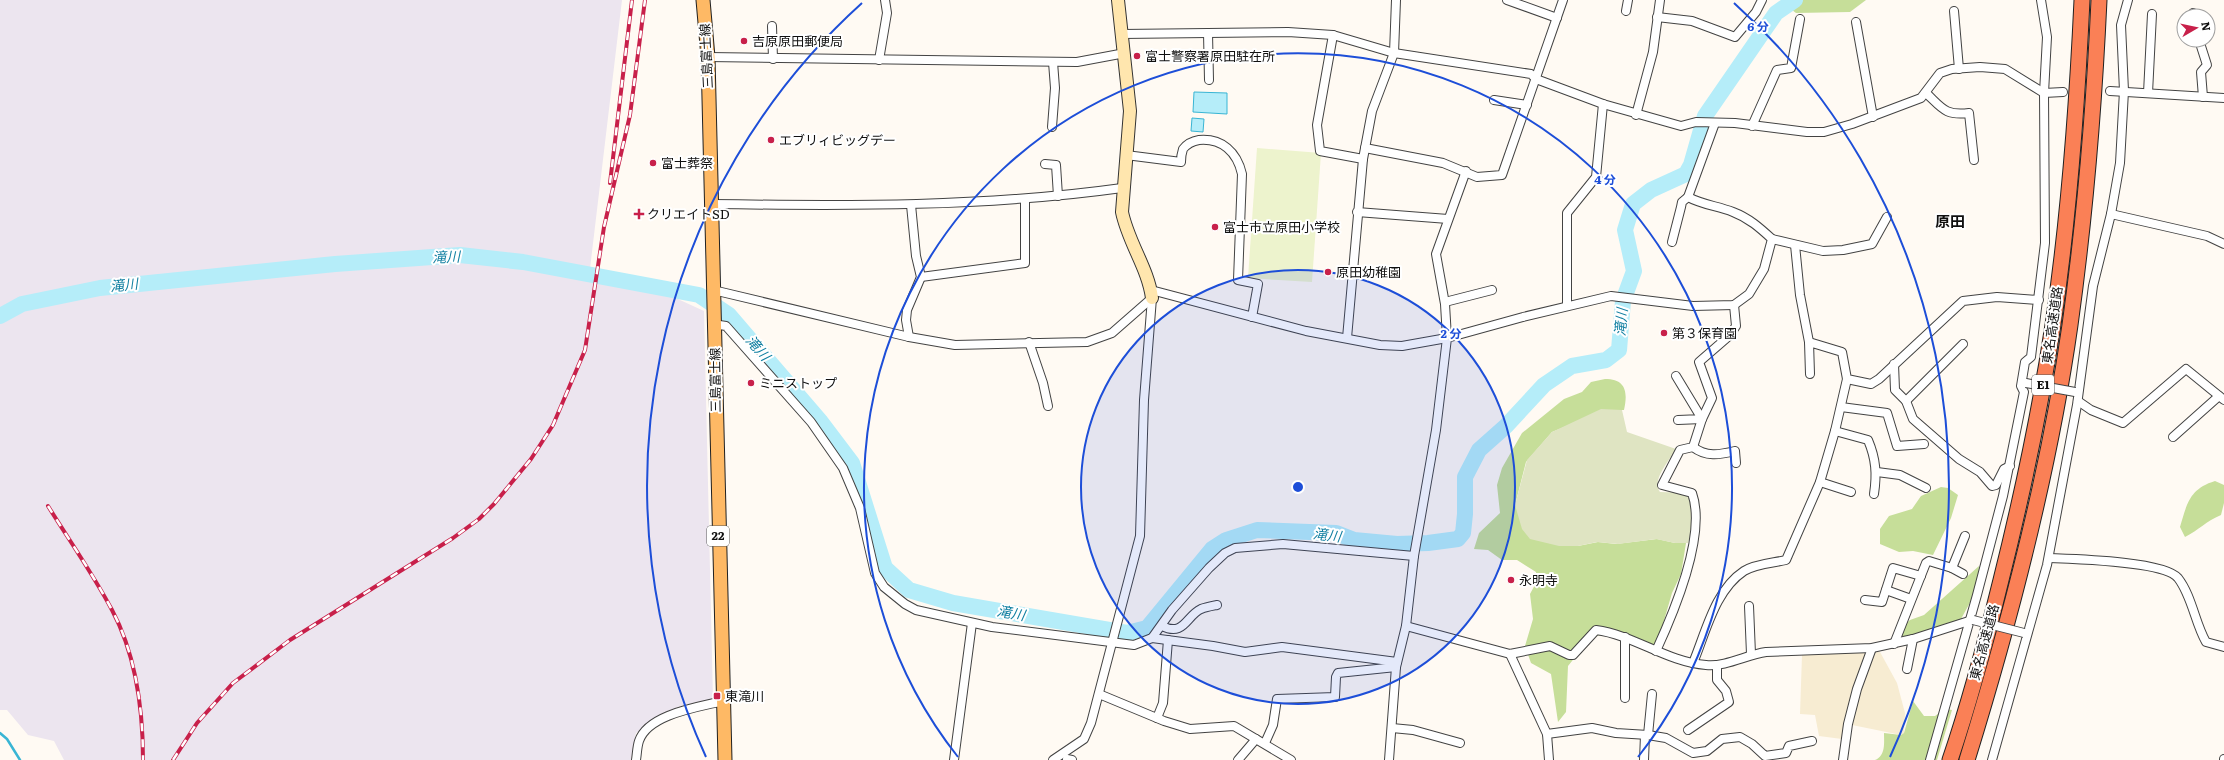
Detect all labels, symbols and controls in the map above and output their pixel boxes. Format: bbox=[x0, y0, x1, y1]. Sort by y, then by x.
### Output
north arrow bbox=[2176, 8, 2216, 48]
text: 6 分 bbox=[1747, 17, 1769, 35]
text: N bbox=[2198, 20, 2215, 32]
street label: 三島富士線 bbox=[694, 23, 717, 89]
place label: 吉原原田郵便局 bbox=[752, 31, 843, 50]
marker: 吉原原田郵便局 bbox=[739, 36, 749, 46]
place label: 富士警察署原田駐在所 bbox=[1145, 46, 1275, 65]
marker: 富士警察署原田駐在所 bbox=[1132, 51, 1142, 61]
place label: エブリィビッグデー bbox=[779, 130, 896, 149]
marker: エブリィビッグデー bbox=[766, 135, 776, 145]
place label: 富士葬祭 bbox=[661, 153, 713, 172]
marker: 富士葬祭 bbox=[648, 158, 658, 168]
text: 4 分 bbox=[1594, 170, 1616, 188]
place label: クリエイトSD bbox=[647, 204, 730, 223]
marker: クリエイトSD bbox=[634, 209, 644, 219]
district label: 原田 bbox=[1935, 209, 1965, 232]
place label: 富士市立原田小学校 bbox=[1223, 217, 1340, 236]
marker: 富士市立原田小学校 bbox=[1210, 222, 1220, 232]
water label: 滝川 bbox=[432, 245, 462, 266]
place label: 原田幼稚園 bbox=[1336, 262, 1401, 281]
marker: 原田幼稚園 bbox=[1323, 267, 1333, 277]
water label: 滝川 bbox=[109, 272, 141, 295]
street label: 東名高速道路 bbox=[2037, 285, 2066, 365]
water label: 滝川 bbox=[1609, 305, 1631, 337]
place label: 第３保育園 bbox=[1672, 323, 1737, 342]
text: 2 分 bbox=[1441, 324, 1461, 342]
marker: 第３保育園 bbox=[1659, 328, 1669, 338]
water label: 滝川 bbox=[742, 330, 777, 366]
street label: 三島富士線 bbox=[704, 347, 725, 413]
place label: ミニストップ bbox=[759, 373, 837, 392]
road number: E1 bbox=[2032, 375, 2054, 395]
marker: ミニストップ bbox=[746, 378, 756, 388]
centre of rings bbox=[1291, 480, 1305, 494]
water label: 滝川 bbox=[1312, 522, 1344, 546]
road number: 22 bbox=[707, 526, 729, 546]
place label: 永明寺 bbox=[1519, 570, 1558, 589]
marker: 永明寺 bbox=[1506, 575, 1516, 585]
water label: 滝川 bbox=[996, 600, 1029, 625]
street label: 東名高速道路 bbox=[1964, 602, 2003, 682]
place label: 東滝川 bbox=[725, 686, 764, 705]
marker: 東滝川 bbox=[712, 691, 722, 701]

